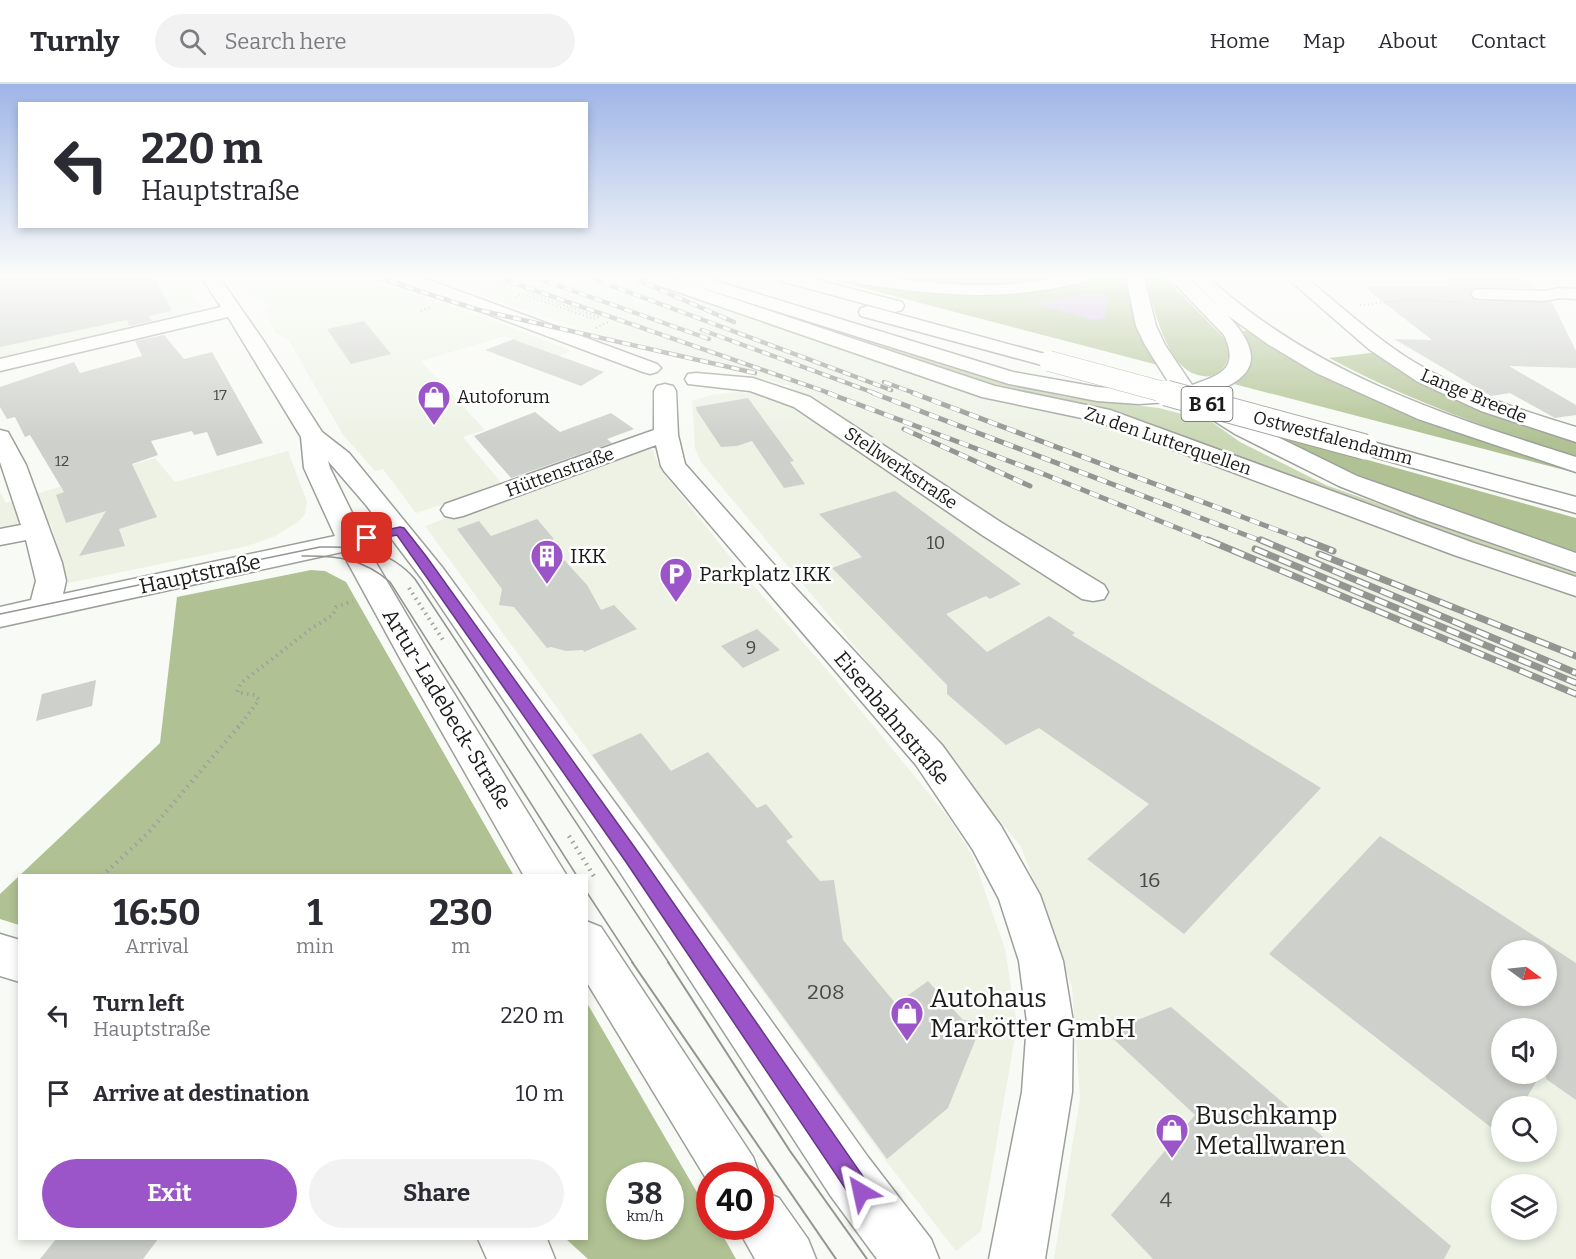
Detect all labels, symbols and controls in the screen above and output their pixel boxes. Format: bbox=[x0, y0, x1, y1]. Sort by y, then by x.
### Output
search box bbox=[155, 14, 575, 68]
text: Turnly bbox=[30, 25, 119, 58]
icon: search bbox=[176, 25, 209, 58]
text: Search here bbox=[224, 28, 347, 55]
text: Home bbox=[1210, 28, 1270, 54]
text: Map bbox=[1303, 28, 1345, 54]
text: About bbox=[1378, 28, 1438, 54]
text: Contact bbox=[1471, 28, 1546, 54]
text: 220 m bbox=[141, 124, 263, 174]
icon: left bbox=[42, 126, 120, 204]
text: Hauptstraße bbox=[141, 175, 300, 207]
street label: Lange Breede bbox=[1418, 364, 1530, 428]
shop icon: Autoforum bbox=[416, 379, 452, 426]
house number: 17 bbox=[213, 386, 227, 404]
place label: Autoforum bbox=[457, 386, 550, 408]
road number: B 61 bbox=[1182, 387, 1232, 421]
street label: Zu den Lutterquellen bbox=[1082, 402, 1255, 480]
street label: Ostwestfalendamm bbox=[1251, 406, 1415, 470]
street label: Stellwerkstraße bbox=[840, 422, 962, 514]
street label: Hüttenstraße bbox=[503, 442, 617, 502]
house number: 12 bbox=[55, 452, 69, 470]
pin bbox=[341, 512, 392, 563]
icon: arrive bbox=[350, 521, 383, 554]
house number: 10 bbox=[927, 532, 945, 554]
building icon: IKK bbox=[529, 538, 565, 585]
place label: IKK bbox=[570, 543, 607, 569]
street label: Hauptstraße bbox=[137, 548, 263, 600]
parking icon: Parkplatz IKK bbox=[658, 556, 694, 603]
place label: Parkplatz IKK bbox=[699, 561, 831, 587]
street label: Artur-Ladebeck-Straße bbox=[377, 604, 517, 814]
house number: 9 bbox=[746, 637, 756, 659]
street label: Eisenbahnstraße bbox=[828, 646, 956, 790]
house number: 16 bbox=[1140, 867, 1160, 893]
text: 16:50 bbox=[113, 891, 201, 935]
text: 1 bbox=[307, 891, 323, 935]
text: 230 bbox=[429, 891, 493, 935]
text: Arrival bbox=[125, 934, 189, 958]
text: min bbox=[296, 934, 334, 958]
text: m bbox=[451, 934, 470, 958]
north arrow bbox=[1491, 940, 1557, 1006]
map controls bbox=[1491, 940, 1557, 1240]
house number: 208 bbox=[807, 979, 845, 1005]
place label: Autohaus Markötter GmbH bbox=[930, 983, 1136, 1044]
text: Turn left bbox=[93, 990, 185, 1017]
shop icon: Autohaus Markötter GmbH bbox=[889, 995, 925, 1042]
icon: left bbox=[42, 999, 75, 1032]
text: 220 m bbox=[501, 1002, 564, 1029]
text: Hauptstraße bbox=[93, 1017, 211, 1041]
button: sound bbox=[1491, 1018, 1557, 1084]
icon: arrive bbox=[42, 1077, 75, 1110]
text: Arrive at destination bbox=[93, 1080, 309, 1107]
text: 10 m bbox=[516, 1080, 564, 1107]
button: search bbox=[1491, 1096, 1557, 1162]
place label: Buschkamp Metallwaren bbox=[1195, 1100, 1346, 1161]
shop icon: Buschkamp Metallwaren bbox=[1154, 1112, 1190, 1159]
button: Exit bbox=[42, 1159, 297, 1228]
button: Share bbox=[309, 1159, 564, 1228]
position arrow bbox=[829, 1160, 893, 1224]
speed limit sign: 40 bbox=[696, 1162, 774, 1240]
button: layers bbox=[1491, 1174, 1557, 1240]
text: 38 bbox=[627, 1176, 663, 1212]
house number: 4 bbox=[1160, 1187, 1172, 1213]
text: km/h bbox=[626, 1207, 664, 1225]

